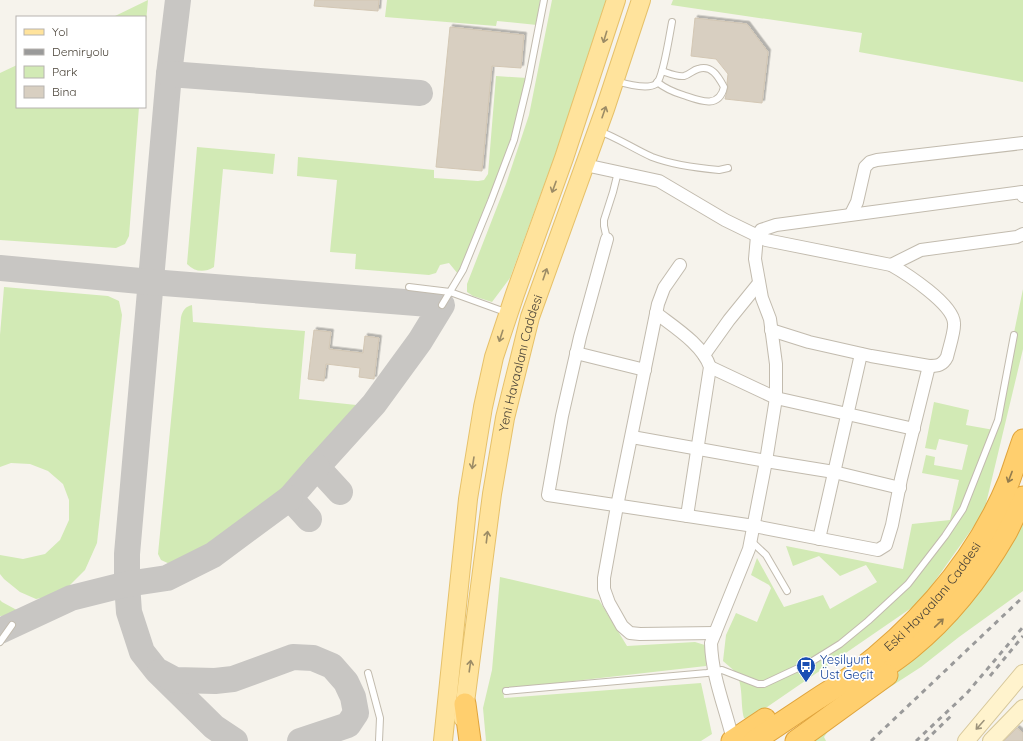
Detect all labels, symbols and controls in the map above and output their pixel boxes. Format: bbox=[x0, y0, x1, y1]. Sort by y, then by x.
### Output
legend bbox=[16, 16, 146, 108]
text: Yol bbox=[52, 24, 68, 39]
one-way arrow bbox=[601, 31, 608, 44]
text: Demiryolu bbox=[52, 44, 109, 59]
text: Park bbox=[52, 64, 77, 79]
text: Bina bbox=[52, 84, 77, 99]
one-way arrow bbox=[601, 106, 608, 119]
one-way arrow bbox=[549, 180, 557, 192]
one-way arrow bbox=[542, 268, 550, 280]
street label: Yeni Havaalanı Caddesi bbox=[495, 292, 545, 433]
one-way arrow bbox=[497, 329, 504, 342]
one-way arrow bbox=[469, 456, 477, 469]
one-way arrow bbox=[1005, 471, 1013, 483]
one-way arrow bbox=[483, 531, 490, 544]
street label: Eski Havaalanı Caddesi bbox=[880, 539, 984, 654]
one-way arrow bbox=[934, 618, 944, 627]
place label: Yeşilyurt Üst Geçit bbox=[820, 651, 874, 682]
bus stop icon: Yeşilyurt Üst Geçit bbox=[795, 655, 817, 683]
one-way arrow bbox=[466, 660, 474, 673]
one-way arrow bbox=[975, 720, 985, 730]

